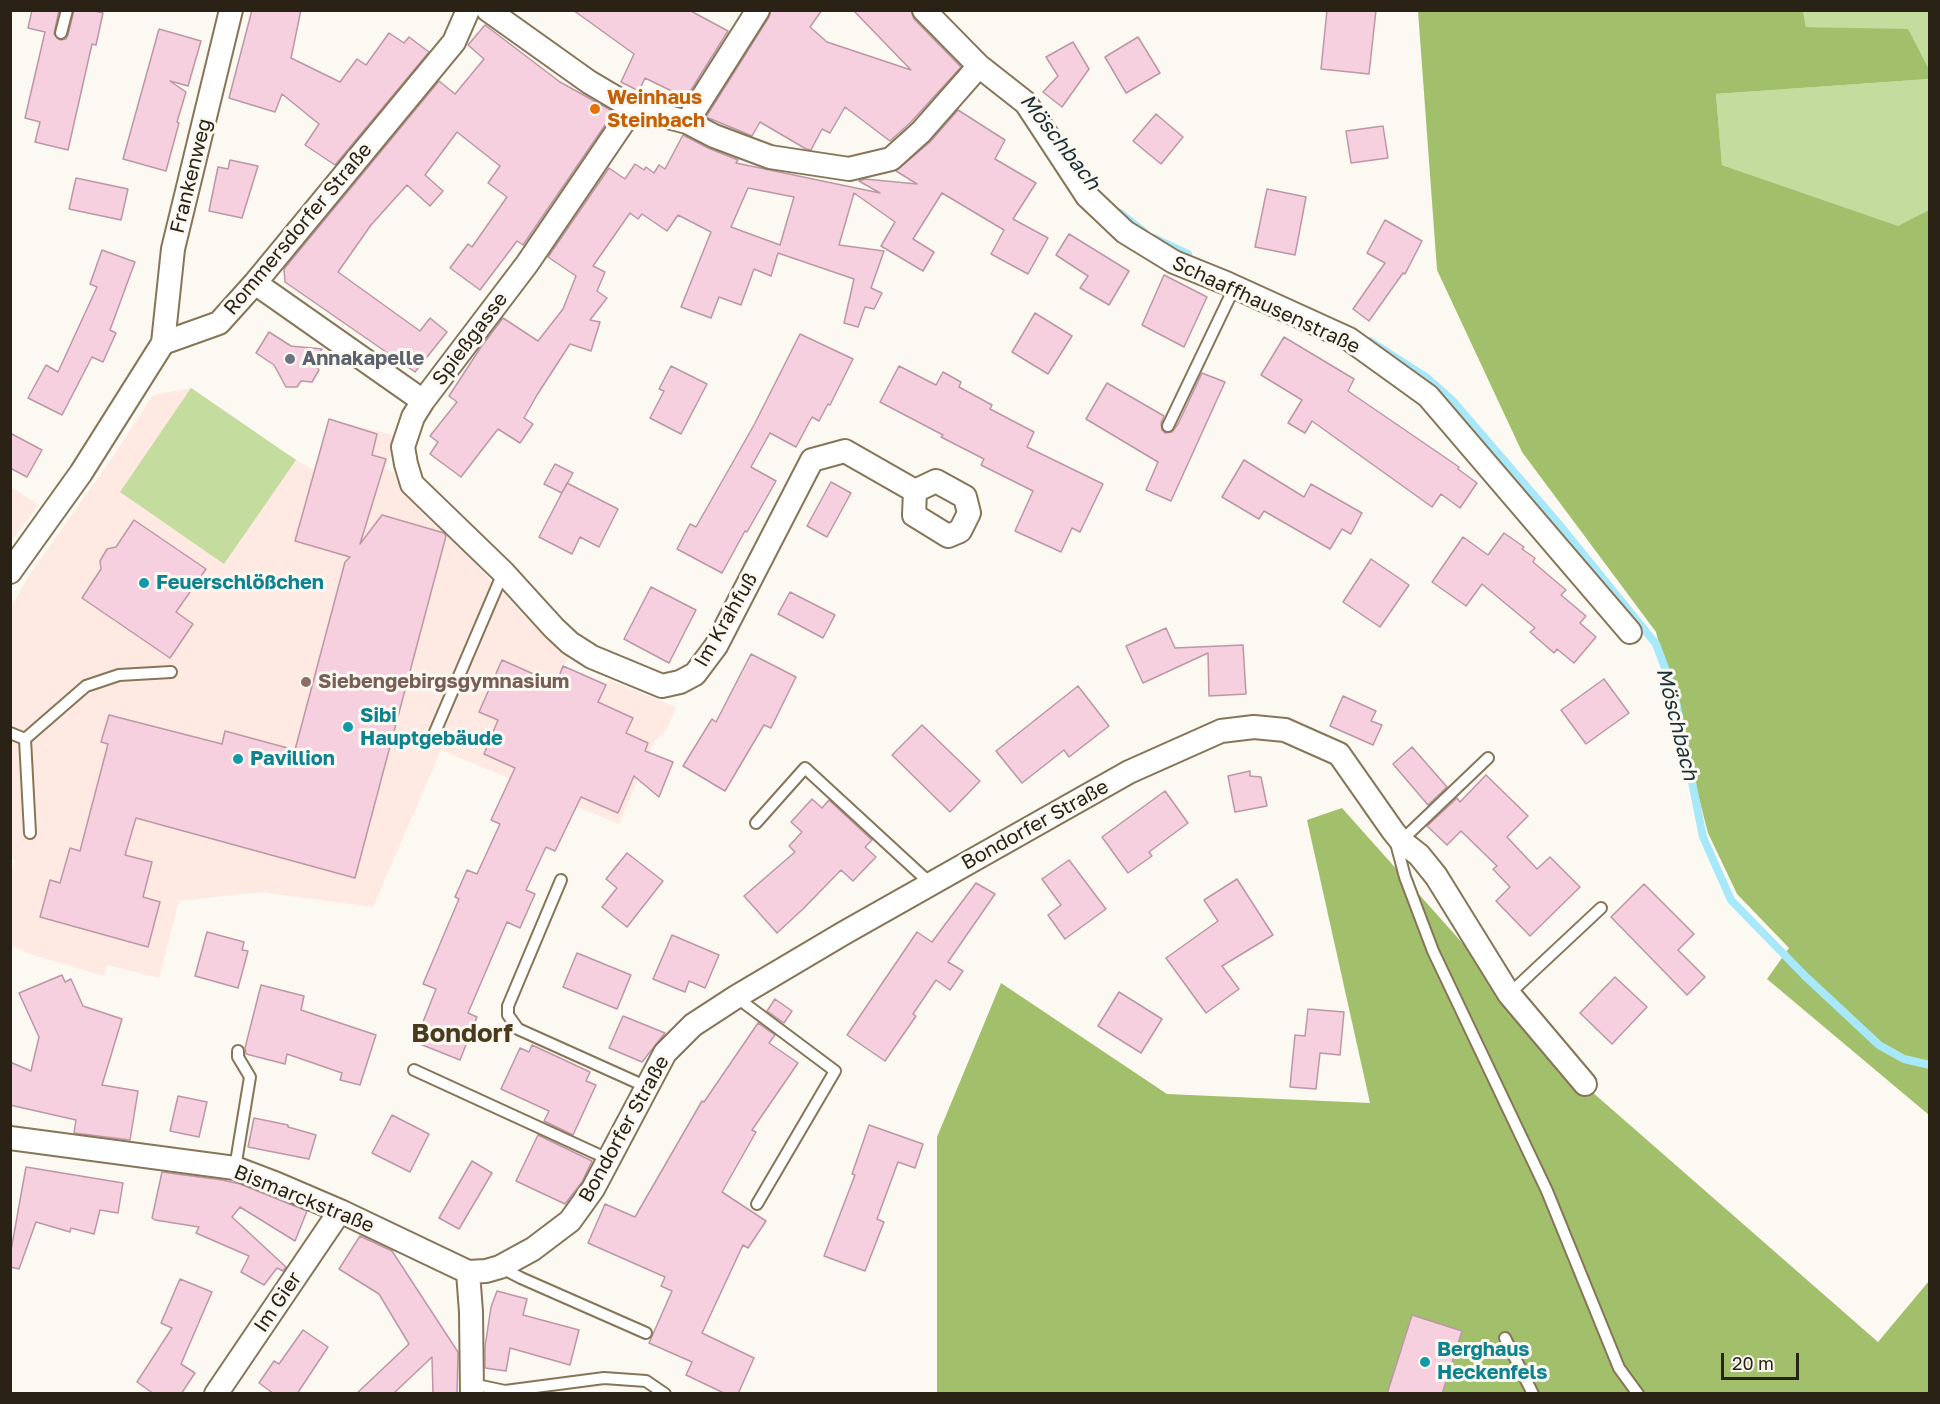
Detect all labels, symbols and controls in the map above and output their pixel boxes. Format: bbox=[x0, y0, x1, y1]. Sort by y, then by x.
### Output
place label: Weinhaus Steinbach bbox=[607, 86, 705, 133]
water label: Möschbach bbox=[1015, 89, 1105, 195]
marker: Weinhaus Steinbach bbox=[588, 102, 602, 116]
street label: Frankenweg bbox=[165, 116, 217, 236]
street label: Rommersdorfer Straße bbox=[219, 138, 377, 320]
street label: Schaaffhausenstraße bbox=[1168, 251, 1364, 359]
street label: Spießgasse bbox=[427, 288, 513, 390]
place label: Annakapelle bbox=[302, 347, 424, 371]
marker: Annakapelle bbox=[283, 352, 297, 366]
street label: Im Krahfuß bbox=[689, 569, 763, 671]
place label: Feuerschlößchen bbox=[156, 571, 324, 595]
marker: Feuerschlößchen bbox=[137, 576, 151, 590]
water label: Möschbach bbox=[1651, 665, 1703, 783]
place label: Siebengebirgsgymnasium bbox=[318, 670, 569, 694]
marker: Siebengebirgsgymnasium bbox=[299, 675, 313, 689]
place label: Sibi Hauptgebäude bbox=[360, 704, 503, 751]
marker: Sibi Hauptgebäude bbox=[341, 720, 355, 734]
place label: Pavillion bbox=[250, 747, 335, 771]
marker: Pavillion bbox=[231, 752, 245, 766]
street label: Bondorfer Straße bbox=[957, 775, 1113, 875]
district label: Bondorf bbox=[411, 1018, 513, 1050]
street label: Bondorfer Straße bbox=[574, 1051, 674, 1207]
street label: Bismarckstraße bbox=[230, 1160, 378, 1238]
street label: Im Gier bbox=[249, 1267, 307, 1337]
place label: Berghaus Heckenfels bbox=[1437, 1338, 1547, 1385]
scale bar bbox=[1724, 1341, 1802, 1379]
text: 20 m bbox=[1732, 1352, 1774, 1374]
marker: Berghaus Heckenfels bbox=[1418, 1355, 1432, 1369]

